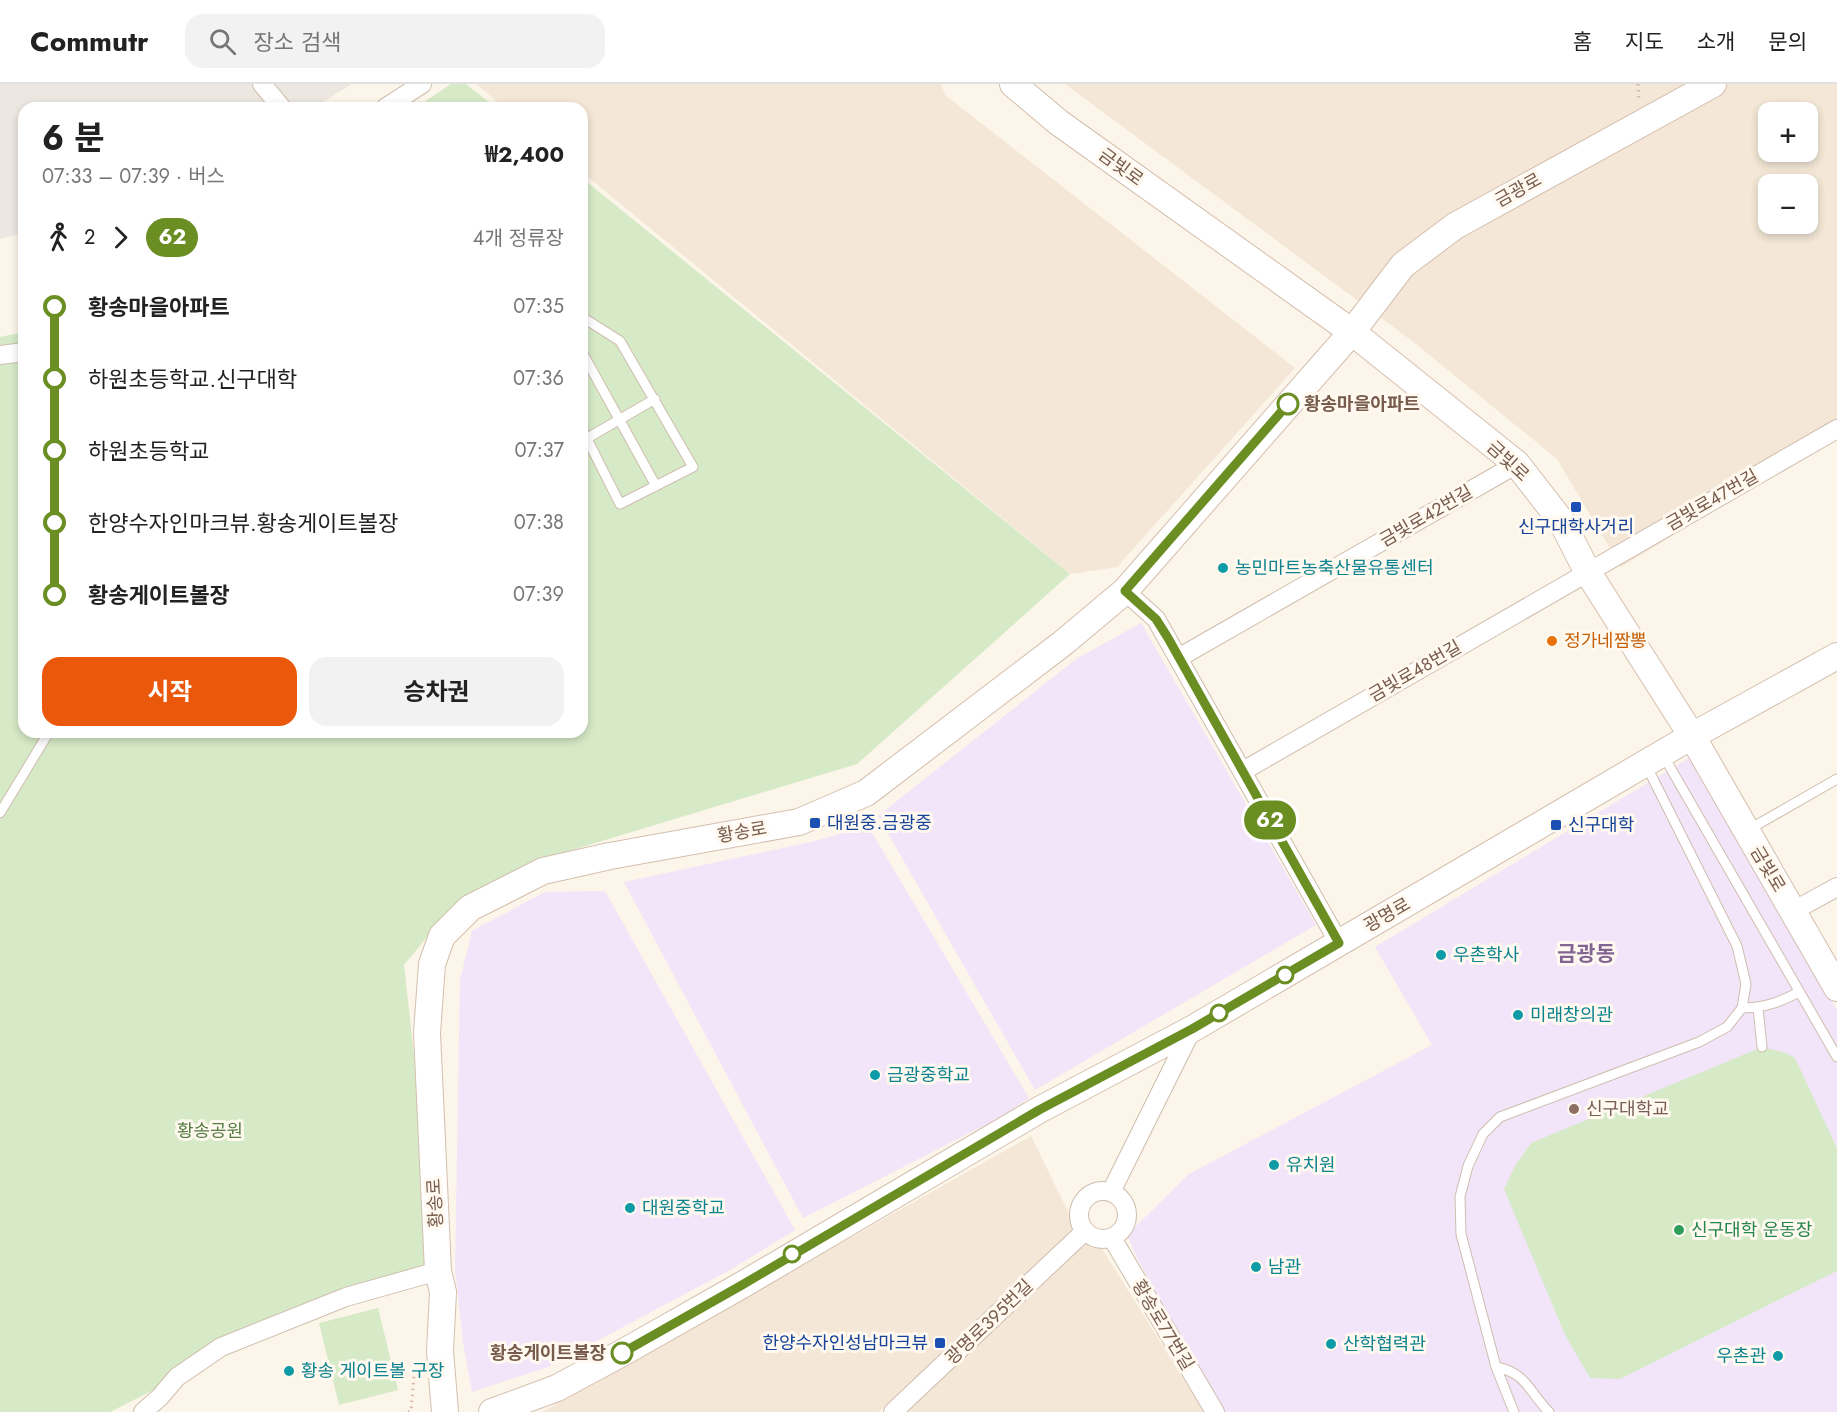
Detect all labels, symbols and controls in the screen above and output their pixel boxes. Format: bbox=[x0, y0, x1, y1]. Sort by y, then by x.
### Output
search box bbox=[185, 14, 605, 68]
text: Commutr bbox=[30, 21, 149, 62]
icon: search bbox=[206, 25, 239, 58]
text: 장소 검색 bbox=[254, 26, 341, 58]
text: 홈 bbox=[1573, 27, 1592, 57]
text: 지도 bbox=[1625, 27, 1664, 57]
text: 소개 bbox=[1697, 27, 1735, 57]
text: 문의 bbox=[1768, 27, 1807, 57]
map controls bbox=[1758, 102, 1818, 234]
button: + bbox=[1758, 102, 1818, 162]
text: 6 분 bbox=[42, 114, 104, 161]
text: ₩2,400 bbox=[485, 138, 564, 170]
street label: 금빛로 bbox=[1093, 142, 1149, 192]
text: 07:33 – 07:39 · 버스 bbox=[42, 162, 225, 191]
street label: 금광로 bbox=[1490, 167, 1546, 213]
button: − bbox=[1758, 174, 1818, 234]
icon: walk bbox=[42, 221, 75, 254]
icon: forward bbox=[104, 221, 137, 254]
text: 62 bbox=[158, 222, 186, 252]
text: 2 bbox=[84, 223, 95, 252]
text: 4개 정류장 bbox=[473, 224, 564, 253]
text: 황송마을아파트 bbox=[88, 291, 230, 323]
text: 07:35 bbox=[513, 292, 564, 321]
text: 하원초등학교.신구대학 bbox=[88, 363, 297, 395]
text: 07:36 bbox=[513, 364, 564, 393]
place label: 황송마을아파트 bbox=[1304, 391, 1420, 417]
marker: 황송마을아파트 bbox=[1277, 393, 1299, 415]
text: 하원초등학교 bbox=[88, 435, 209, 467]
street label: 금빛로 bbox=[1481, 435, 1535, 487]
text: 07:37 bbox=[514, 436, 564, 465]
street label: 금빛로47번길 bbox=[1661, 463, 1763, 537]
street label: 금빛로42번길 bbox=[1375, 479, 1477, 553]
marker: 신구대학사거리 bbox=[1569, 500, 1583, 514]
text: 한양수자인마크뷰.황송게이트볼장 bbox=[88, 507, 398, 539]
text: 07:38 bbox=[514, 508, 564, 537]
place label: 신구대학사거리 bbox=[1518, 514, 1634, 540]
place label: 농민마트농축산물유통센터 bbox=[1235, 555, 1434, 581]
marker: 농민마트농축산물유통센터 bbox=[1216, 561, 1230, 575]
text: 황송게이트볼장 bbox=[88, 579, 230, 611]
text: 07:39 bbox=[513, 580, 564, 609]
place label: 정가네짬뽕 bbox=[1564, 628, 1647, 654]
street label: 금빛로48번길 bbox=[1364, 634, 1466, 708]
marker: 정가네짬뽕 bbox=[1545, 634, 1559, 648]
button: 시작 bbox=[42, 657, 297, 726]
button: 승차권 bbox=[309, 657, 564, 726]
line badge: 62 bbox=[1243, 800, 1297, 840]
text: 62 bbox=[1256, 805, 1284, 835]
place label: 대원중.금광중 bbox=[827, 810, 932, 836]
place label: 신구대학 bbox=[1568, 812, 1634, 838]
street label: 황송로 bbox=[715, 815, 769, 849]
marker: 대원중.금광중 bbox=[808, 816, 822, 830]
marker: 신구대학 bbox=[1549, 818, 1563, 832]
street label: 금빛로 bbox=[1744, 841, 1792, 897]
street label: 광명로 bbox=[1359, 891, 1415, 939]
district label: 금광동 bbox=[1557, 939, 1615, 969]
place label: 우촌학사 bbox=[1453, 942, 1520, 968]
marker: 우촌학사 bbox=[1434, 948, 1448, 962]
unlabelled marker bbox=[1276, 966, 1294, 984]
place label: 미래창의관 bbox=[1530, 1002, 1613, 1028]
unlabelled marker bbox=[1210, 1004, 1228, 1022]
marker: 미래창의관 bbox=[1511, 1008, 1525, 1022]
place label: 금광중학교 bbox=[887, 1062, 970, 1088]
marker: 금광중학교 bbox=[868, 1068, 882, 1082]
place label: 신구대학교 bbox=[1586, 1096, 1669, 1122]
marker: 신구대학교 bbox=[1567, 1102, 1581, 1116]
park label: 황송공원 bbox=[177, 1118, 243, 1144]
place label: 유치원 bbox=[1286, 1152, 1336, 1178]
marker: 유치원 bbox=[1267, 1158, 1281, 1172]
street label: 황송로 bbox=[421, 1178, 449, 1228]
place label: 대원중학교 bbox=[642, 1195, 725, 1221]
marker: 대원중학교 bbox=[623, 1201, 637, 1215]
place label: 신구대학 운동장 bbox=[1691, 1217, 1812, 1243]
marker: 신구대학 운동장 bbox=[1672, 1223, 1686, 1237]
unlabelled marker bbox=[783, 1245, 801, 1263]
place label: 남관 bbox=[1268, 1254, 1302, 1280]
marker: 남관 bbox=[1249, 1260, 1263, 1274]
street label: 광명로395번길 bbox=[939, 1273, 1039, 1371]
street label: 황송로77번길 bbox=[1126, 1275, 1200, 1375]
place label: 한양수자인성남마크뷰 bbox=[762, 1330, 928, 1356]
place label: 산학협력관 bbox=[1343, 1331, 1426, 1357]
marker: 한양수자인성남마크뷰 bbox=[933, 1336, 947, 1350]
marker: 산학협력관 bbox=[1324, 1337, 1338, 1351]
place label: 황송게이트볼장 bbox=[490, 1340, 606, 1366]
marker: 황송게이트볼장 bbox=[611, 1342, 633, 1364]
place label: 우촌관 bbox=[1716, 1343, 1766, 1369]
marker: 우촌관 bbox=[1771, 1349, 1785, 1363]
place label: 황송 게이트볼 구장 bbox=[301, 1358, 444, 1384]
marker: 황송 게이트볼 구장 bbox=[282, 1364, 296, 1378]

